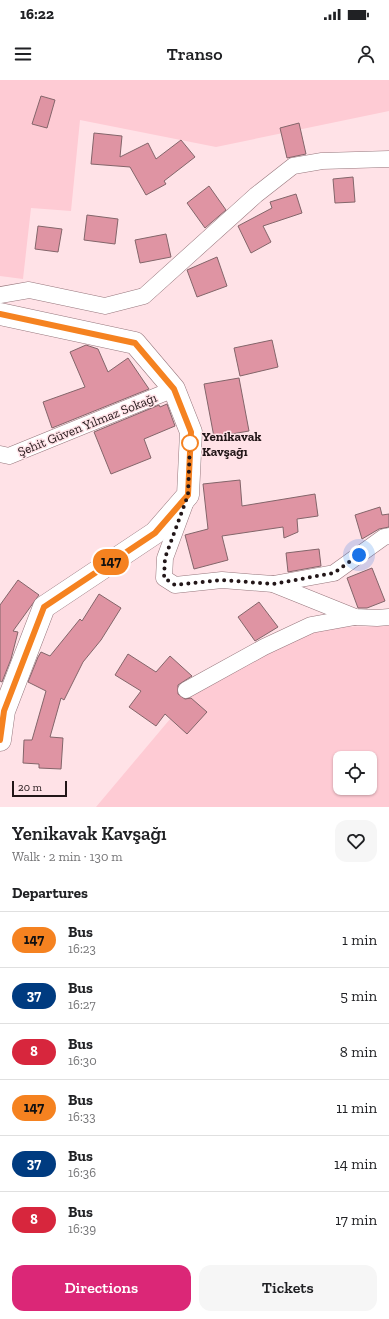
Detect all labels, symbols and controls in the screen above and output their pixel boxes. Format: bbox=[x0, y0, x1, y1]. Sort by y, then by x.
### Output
text: 16:22 bbox=[20, 5, 54, 23]
icon: menu bbox=[12, 43, 34, 65]
text: Transo bbox=[166, 43, 223, 65]
icon: person bbox=[355, 43, 377, 65]
street label: Şehit Güven Yılmaz Sokağı bbox=[15, 390, 159, 459]
place label: Yenikavak Kavşağı bbox=[202, 429, 261, 459]
marker: Yenikavak Kavşağı bbox=[181, 434, 199, 452]
your location bbox=[349, 545, 369, 565]
line badge: 147 bbox=[88, 549, 134, 575]
text: 147 bbox=[101, 553, 121, 570]
map controls bbox=[333, 751, 377, 795]
button: locate bbox=[333, 751, 377, 795]
scale bar bbox=[12, 779, 67, 798]
text: 20 m bbox=[18, 781, 42, 794]
button: heart bbox=[335, 820, 377, 862]
text: Yenikavak Kavşağı bbox=[12, 822, 167, 845]
text: Walk · 2 min · 130 m bbox=[12, 849, 123, 864]
text: Departures bbox=[12, 884, 88, 902]
text: Bus bbox=[68, 923, 93, 941]
text: 147 bbox=[24, 931, 44, 948]
text: 1 min bbox=[342, 931, 377, 949]
text: 16:23 bbox=[68, 941, 96, 956]
text: Bus bbox=[68, 979, 93, 997]
text: 37 bbox=[27, 987, 41, 1004]
text: 5 min bbox=[340, 987, 377, 1005]
text: 16:27 bbox=[68, 997, 96, 1012]
text: Bus bbox=[68, 1035, 93, 1053]
text: 8 bbox=[30, 1043, 38, 1060]
text: 8 min bbox=[340, 1043, 377, 1061]
text: 16:30 bbox=[68, 1053, 97, 1068]
text: Bus bbox=[68, 1091, 93, 1109]
text: 147 bbox=[24, 1099, 44, 1116]
text: 11 min bbox=[336, 1099, 377, 1117]
text: 16:33 bbox=[68, 1109, 96, 1124]
text: Bus bbox=[68, 1147, 93, 1165]
text: 37 bbox=[27, 1155, 41, 1172]
text: 14 min bbox=[334, 1155, 377, 1173]
text: 16:36 bbox=[68, 1165, 96, 1180]
text: Bus bbox=[68, 1203, 93, 1221]
text: 8 bbox=[30, 1211, 38, 1228]
text: 17 min bbox=[335, 1211, 377, 1229]
text: 16:39 bbox=[68, 1221, 96, 1236]
button: Directions bbox=[12, 1265, 191, 1311]
button: Tickets bbox=[199, 1265, 377, 1311]

